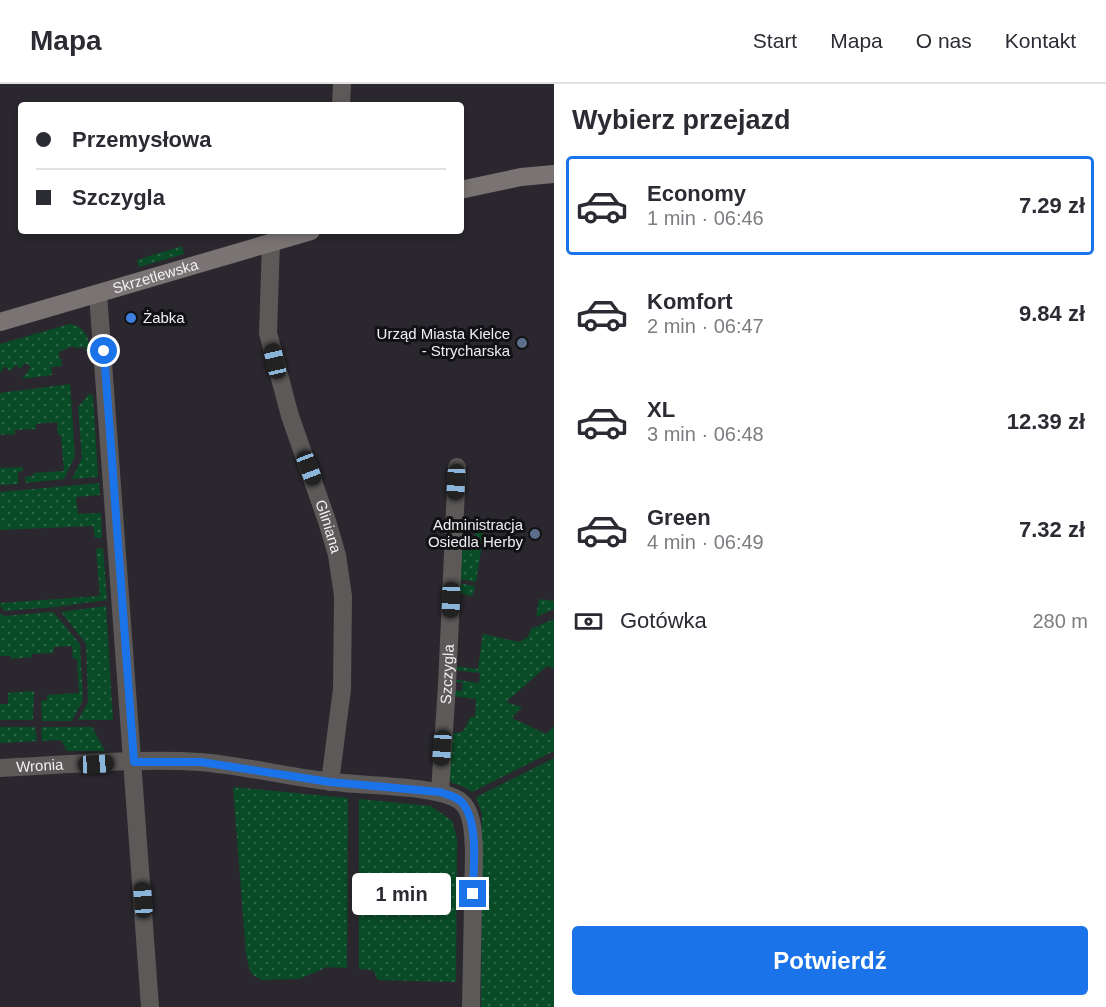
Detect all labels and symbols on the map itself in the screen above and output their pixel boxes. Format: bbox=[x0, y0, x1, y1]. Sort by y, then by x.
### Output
street label: Skrzetlewska bbox=[111, 255, 201, 297]
place label: Żabka bbox=[143, 309, 185, 326]
marker: Żabka bbox=[124, 311, 138, 325]
place label: Urząd Miasta Kielce - Strycharska bbox=[377, 325, 511, 359]
marker: Urząd Miasta Kielce - Strycharska bbox=[515, 336, 529, 350]
route start bbox=[90, 337, 117, 364]
car bbox=[262, 341, 288, 381]
car bbox=[294, 448, 324, 488]
car bbox=[446, 464, 466, 500]
street label: Gliniana bbox=[312, 497, 345, 556]
place label: Administracja Osiedla Herby bbox=[428, 516, 524, 550]
marker: Administracja Osiedla Herby bbox=[528, 527, 542, 541]
car bbox=[441, 582, 461, 618]
street label: Szczygla bbox=[437, 643, 457, 705]
car bbox=[432, 729, 452, 767]
car bbox=[78, 754, 114, 774]
street label: Wronia bbox=[16, 755, 65, 775]
callout: 1 min bbox=[353, 873, 452, 915]
route end bbox=[459, 880, 486, 907]
car bbox=[133, 881, 153, 919]

